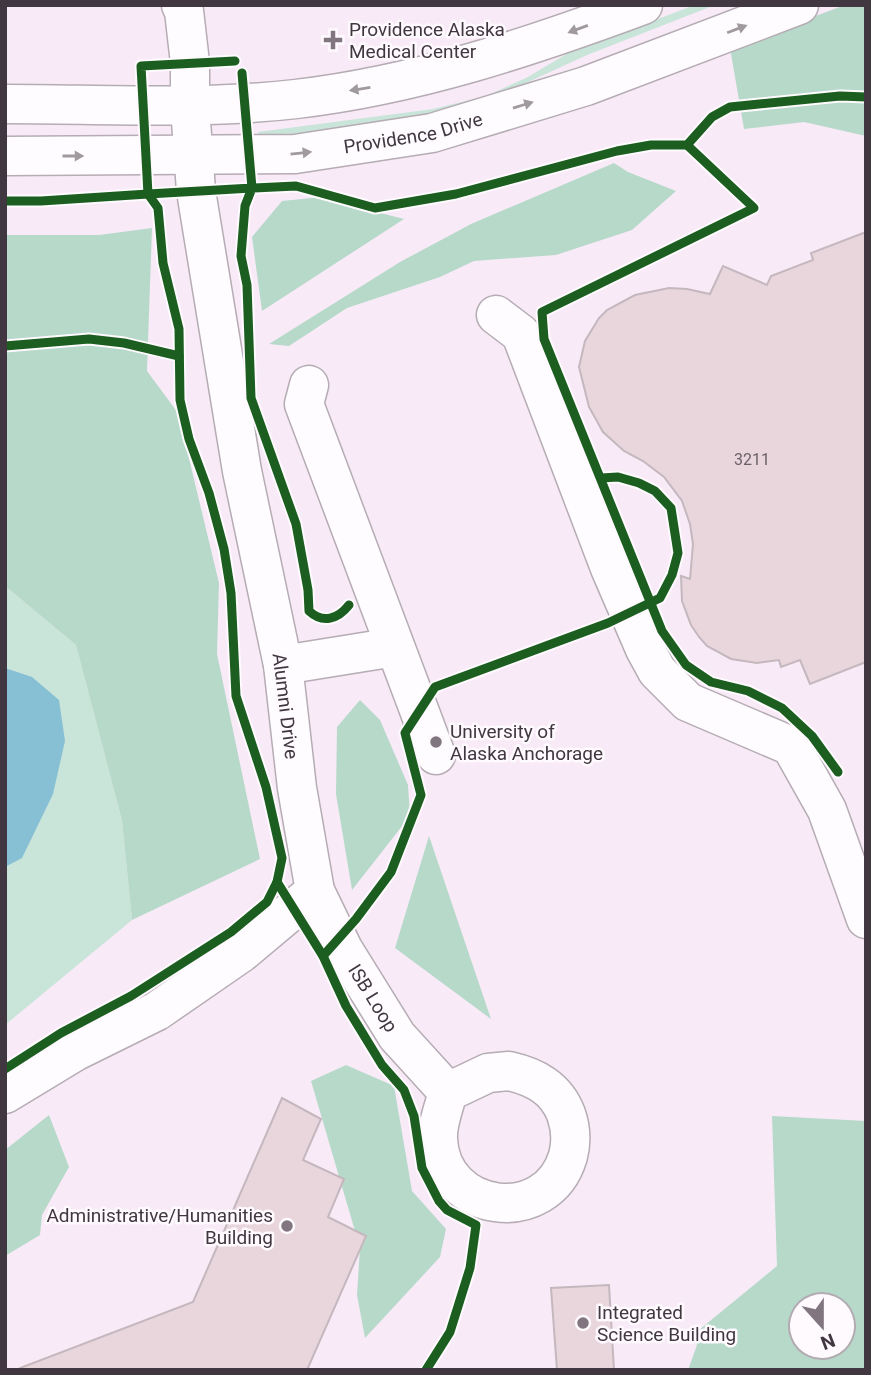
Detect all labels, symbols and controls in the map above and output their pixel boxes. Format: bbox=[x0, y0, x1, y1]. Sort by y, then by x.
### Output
place label: Providence Alaska Medical Center bbox=[349, 18, 505, 63]
one-way arrow bbox=[726, 23, 747, 34]
one-way arrow bbox=[568, 24, 589, 35]
marker: Providence Alaska Medical Center bbox=[323, 30, 343, 50]
one-way arrow bbox=[348, 84, 370, 95]
one-way arrow bbox=[512, 100, 533, 110]
street label: Providence Drive bbox=[342, 107, 485, 158]
one-way arrow bbox=[290, 147, 312, 158]
one-way arrow bbox=[63, 150, 85, 162]
house number: 3211 bbox=[734, 450, 770, 469]
street label: Alumni Drive bbox=[268, 652, 303, 760]
place label: University of Alaska Anchorage bbox=[450, 720, 603, 765]
marker: University of Alaska Anchorage bbox=[428, 734, 444, 750]
street label: ISB Loop bbox=[343, 960, 403, 1036]
place label: Administrative/Humanities Building bbox=[46, 1204, 273, 1249]
marker: Administrative/Humanities Building bbox=[279, 1218, 295, 1234]
north arrow bbox=[787, 1291, 857, 1361]
place label: Integrated Science Building bbox=[597, 1301, 736, 1346]
marker: Integrated Science Building bbox=[575, 1315, 591, 1331]
text: N bbox=[818, 1328, 838, 1355]

